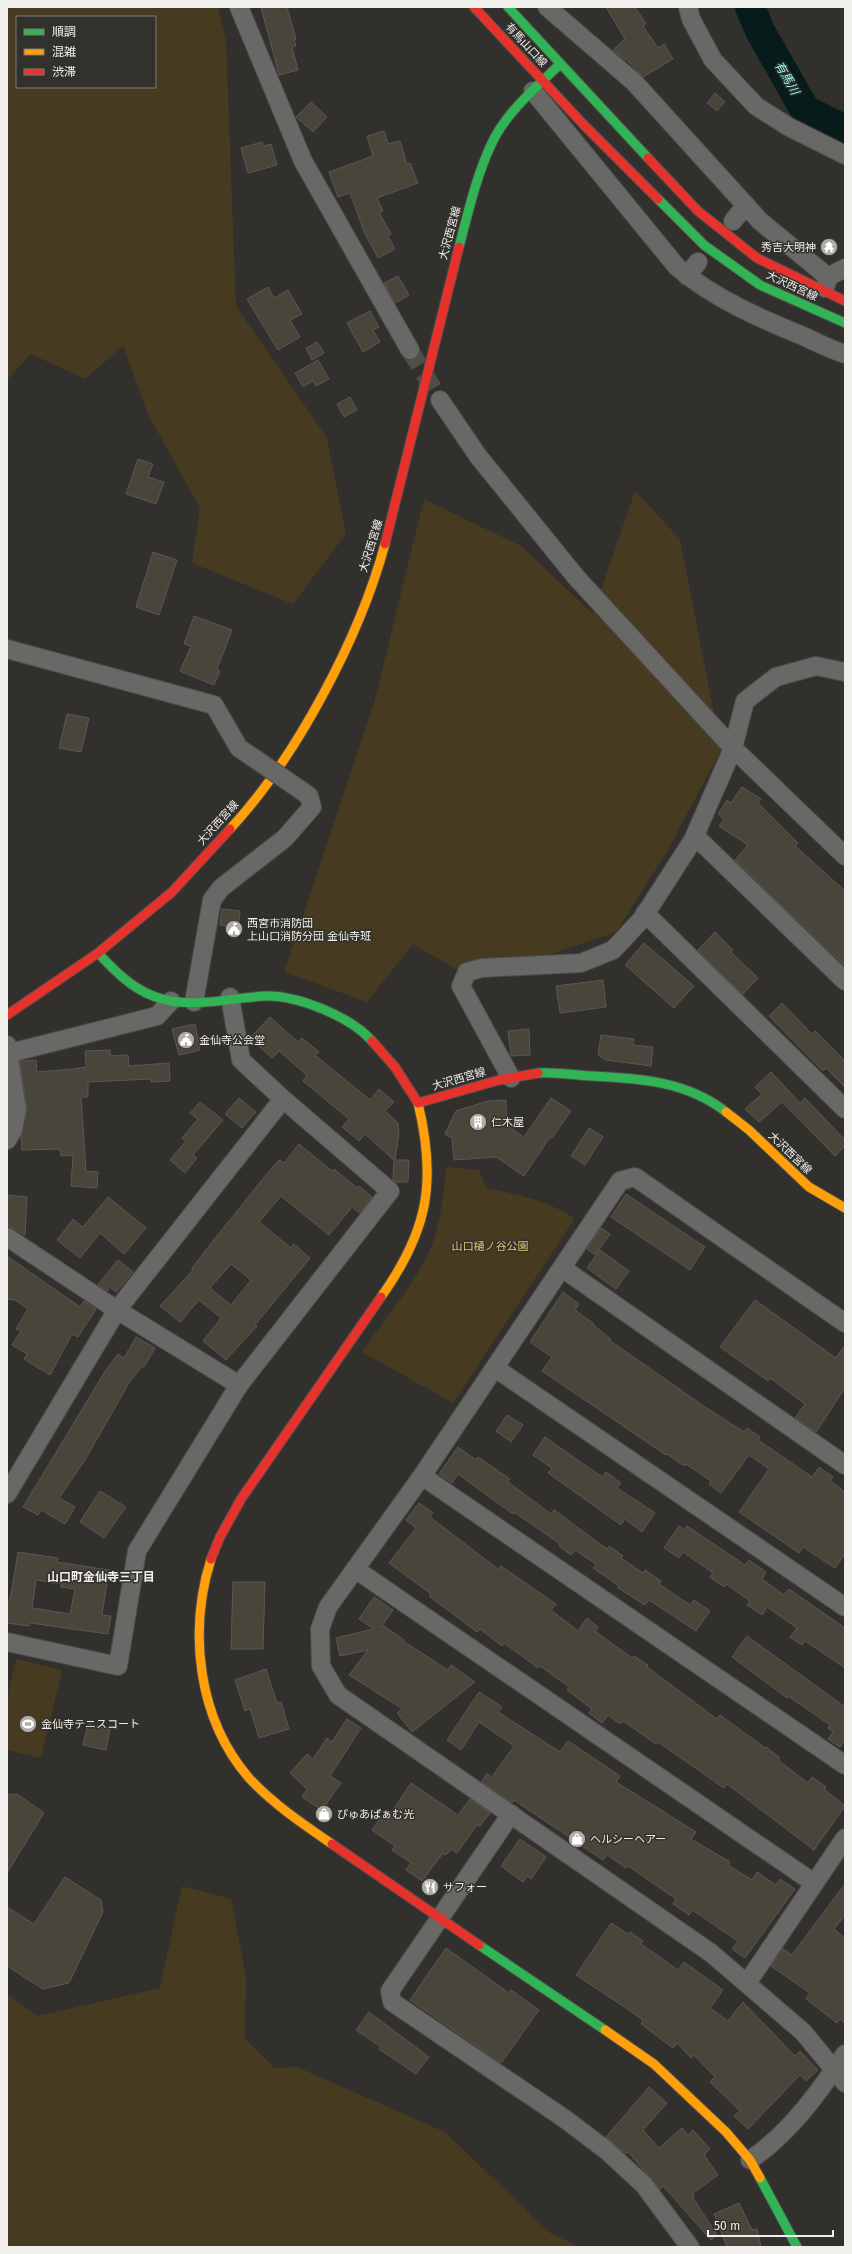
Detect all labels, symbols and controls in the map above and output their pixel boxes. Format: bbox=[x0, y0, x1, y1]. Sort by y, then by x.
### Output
legend bbox=[16, 16, 156, 88]
street label: 有馬山口線 bbox=[502, 20, 550, 70]
text: 順調 bbox=[52, 25, 76, 39]
text: 混雑 bbox=[52, 45, 76, 59]
water label: 有馬川 bbox=[772, 59, 803, 99]
text: 渋滞 bbox=[52, 65, 76, 79]
street label: 大沢西宮線 bbox=[437, 205, 463, 261]
temple icon: 秀吉大明神 bbox=[819, 237, 839, 257]
place label: 秀吉大明神 bbox=[761, 241, 816, 254]
street label: 大沢西宮線 bbox=[764, 268, 820, 304]
street label: 大沢西宮線 bbox=[357, 518, 385, 574]
street label: 大沢西宮線 bbox=[195, 798, 241, 848]
place label: 西宮市消防団 上山口消防分団 金仙寺班 bbox=[247, 917, 371, 943]
public building icon: 西宮市消防団 上山口消防分団 金仙寺班 bbox=[224, 919, 244, 939]
public building icon: 金仙寺公会堂 bbox=[176, 1030, 196, 1050]
place label: 金仙寺公会堂 bbox=[199, 1034, 265, 1047]
street label: 大沢西宮線 bbox=[431, 1065, 487, 1093]
building icon: 仁木屋 bbox=[468, 1112, 488, 1132]
place label: 仁木屋 bbox=[491, 1116, 524, 1129]
street label: 大沢西宮線 bbox=[766, 1129, 814, 1177]
park label: 山口樋ノ谷公園 bbox=[452, 1240, 529, 1253]
district label: 山口町金仙寺三丁目 bbox=[47, 1570, 155, 1584]
sports icon: 金仙寺テニスコート bbox=[18, 1714, 38, 1734]
place label: 金仙寺テニスコート bbox=[41, 1718, 140, 1731]
shop icon: ぴゅあぱぁむ光 bbox=[314, 1804, 334, 1824]
place label: ぴゅあぱぁむ光 bbox=[337, 1808, 414, 1821]
shop icon: ヘルシーヘアー bbox=[567, 1829, 587, 1849]
place label: ヘルシーヘアー bbox=[590, 1833, 666, 1846]
restaurant icon: サフォー bbox=[420, 1877, 440, 1897]
place label: サフォー bbox=[443, 1881, 487, 1894]
scale bar bbox=[708, 2212, 833, 2238]
text: 50 m bbox=[714, 2219, 740, 2233]

